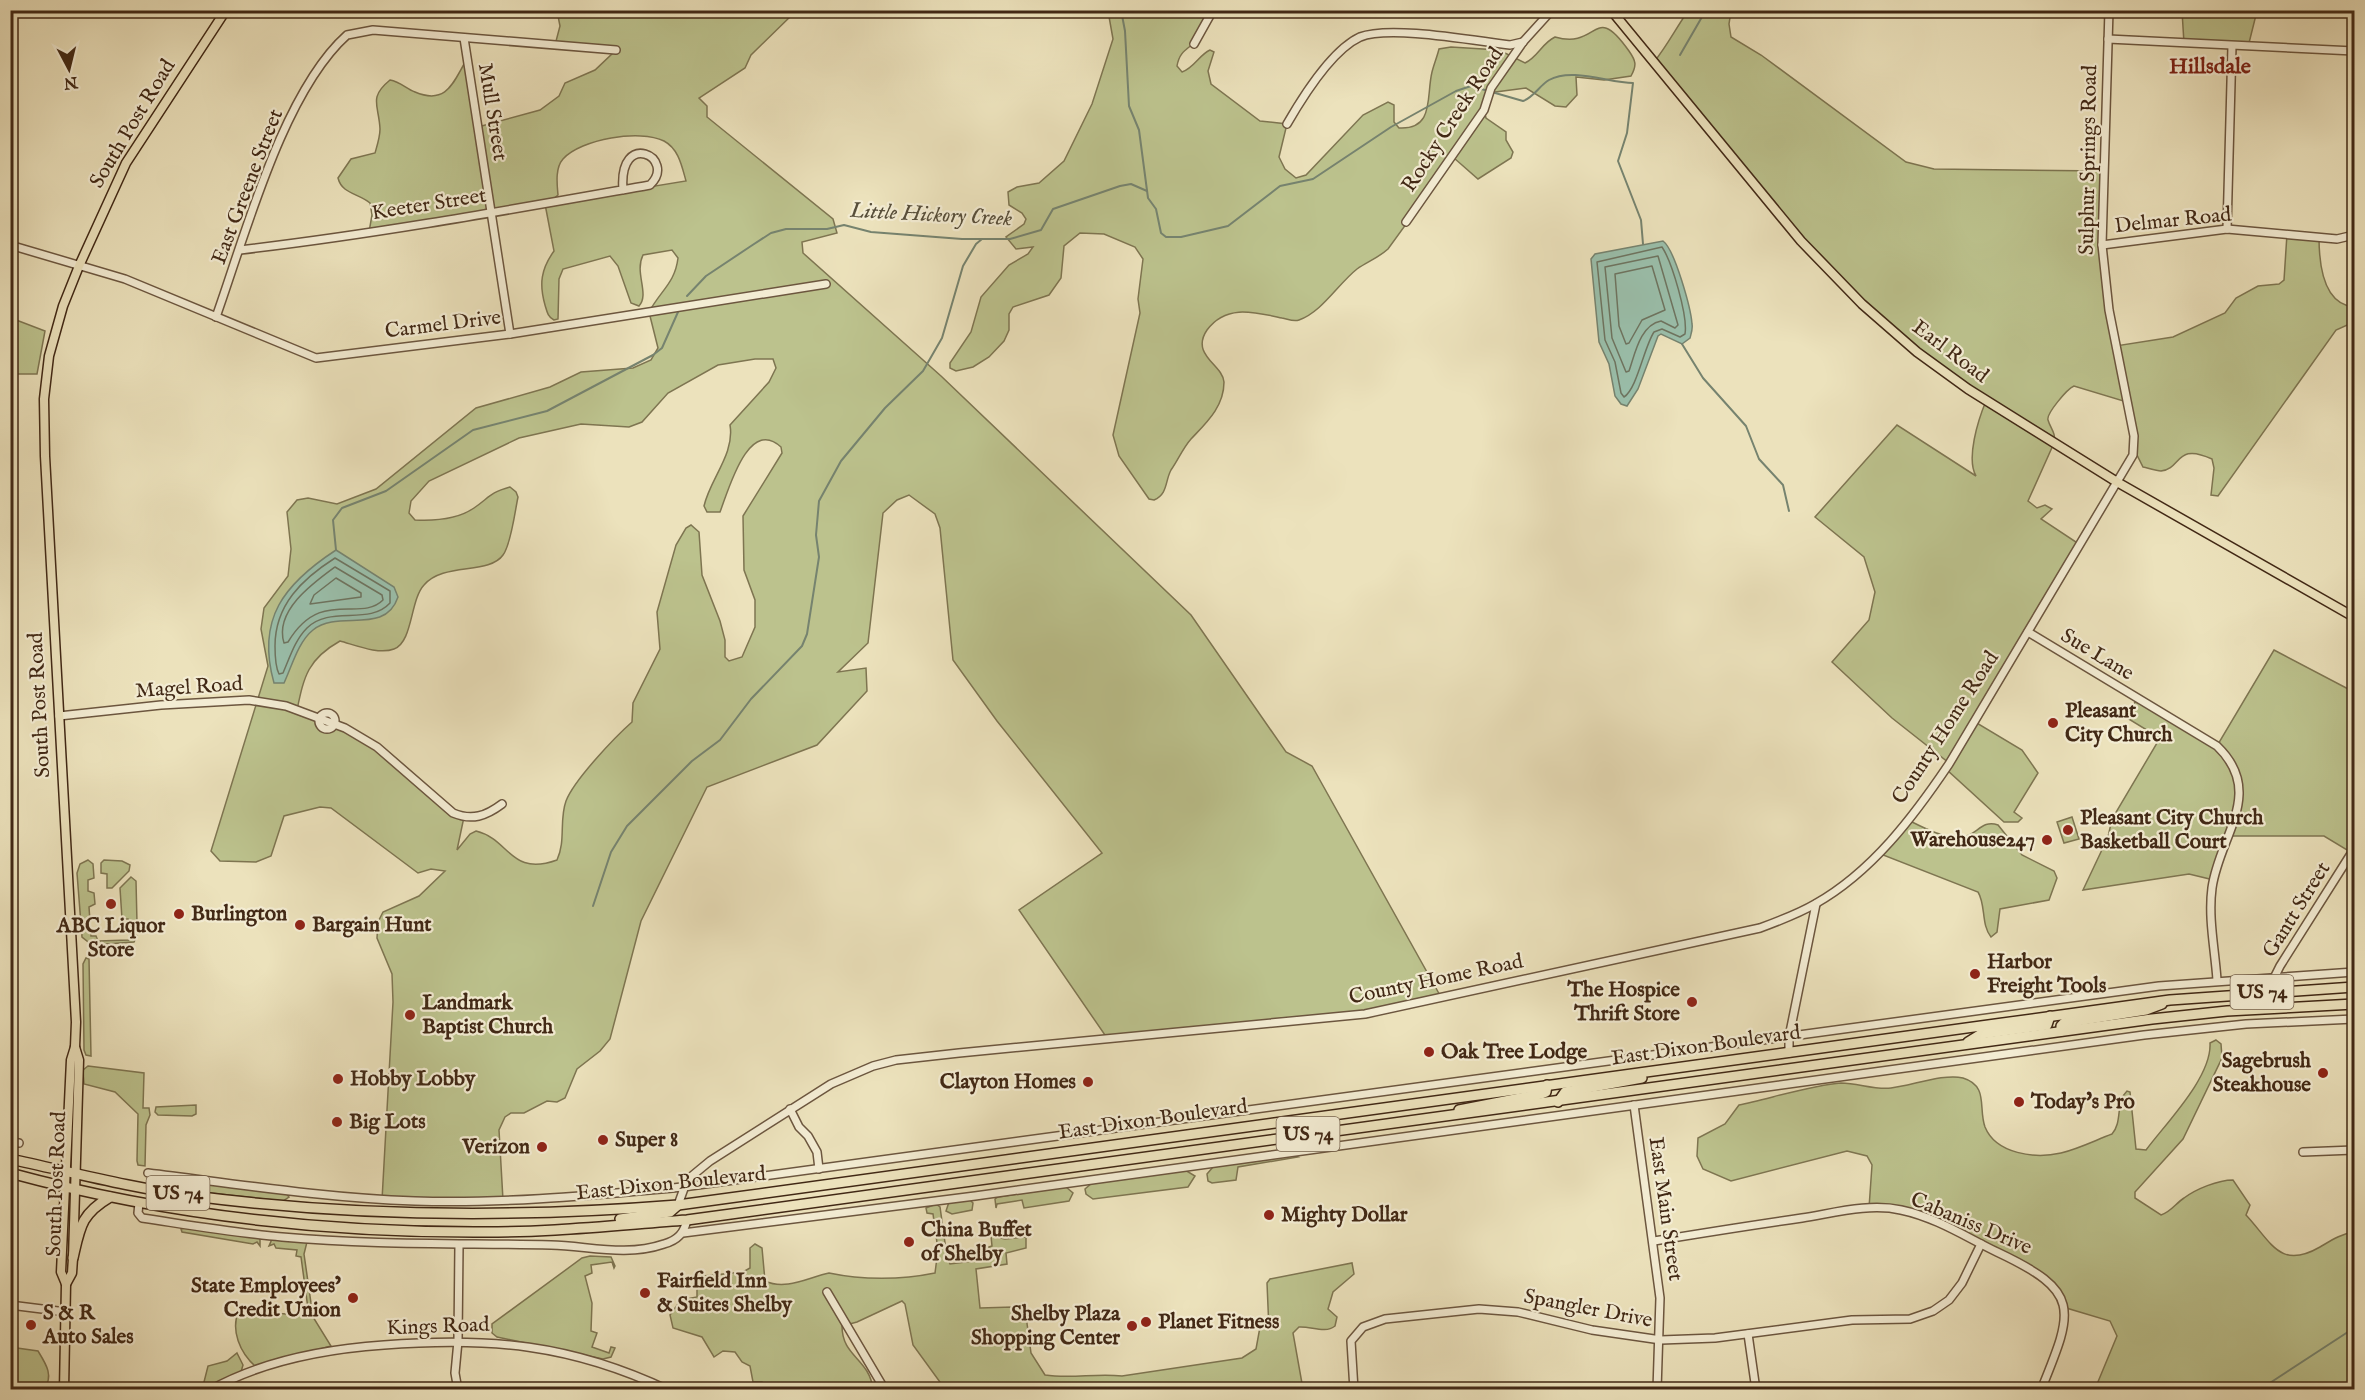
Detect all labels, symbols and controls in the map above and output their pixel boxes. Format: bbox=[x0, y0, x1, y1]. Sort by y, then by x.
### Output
north arrow bbox=[39, 39, 99, 99]
street label: Rocky Creek Road bbox=[1396, 42, 1510, 198]
district label: Hillsdale bbox=[2169, 53, 2251, 81]
street label: South Post Road bbox=[84, 54, 182, 193]
street label: Mull Street bbox=[471, 61, 513, 163]
street label: Sulphur Springs Road bbox=[2074, 64, 2104, 255]
text: N bbox=[62, 71, 80, 93]
street label: East Greene Street bbox=[206, 106, 290, 268]
street label: Keeter Street bbox=[370, 183, 488, 227]
water label: Little Hickory Creek bbox=[848, 197, 1013, 233]
street label: Delmar Road bbox=[2113, 201, 2234, 241]
street label: Carmel Drive bbox=[383, 304, 503, 346]
street label: Earl Road bbox=[1906, 314, 1994, 390]
street label: Sue Lane bbox=[2055, 623, 2139, 688]
street label: South Post Road bbox=[23, 631, 57, 778]
street label: County Home Road bbox=[1886, 646, 2006, 810]
street label: Magel Road bbox=[134, 671, 244, 705]
place label: Pleasant City Church bbox=[2065, 698, 2173, 749]
marker: Pleasant City Church bbox=[2046, 716, 2060, 730]
place label: Pleasant City Church Basketball Court bbox=[2080, 805, 2264, 856]
marker: Pleasant City Church Basketball Court bbox=[2061, 823, 2075, 837]
place label: Warehouse247 bbox=[1909, 827, 2035, 854]
marker: Warehouse247 bbox=[2040, 833, 2054, 847]
street label: Gantt Street bbox=[2257, 857, 2337, 963]
marker: ABC Liquor Store bbox=[104, 897, 118, 911]
place label: Burlington bbox=[191, 901, 287, 928]
marker: Burlington bbox=[172, 907, 186, 921]
place label: Bargain Hunt bbox=[312, 912, 432, 939]
place label: ABC Liquor Store bbox=[56, 913, 165, 964]
marker: Bargain Hunt bbox=[293, 918, 307, 932]
street label: County Home Road bbox=[1347, 948, 1526, 1012]
place label: Harbor Freight Tools bbox=[1987, 949, 2106, 1000]
marker: Harbor Freight Tools bbox=[1968, 967, 1982, 981]
road number: US 74 bbox=[2230, 975, 2294, 1009]
place label: The Hospice Thrift Store bbox=[1566, 977, 1680, 1028]
place label: Landmark Baptist Church bbox=[422, 990, 554, 1041]
marker: The Hospice Thrift Store bbox=[1685, 995, 1699, 1009]
marker: Landmark Baptist Church bbox=[403, 1008, 417, 1022]
street label: East Dixon Boulevard bbox=[1610, 1019, 1803, 1073]
place label: Oak Tree Lodge bbox=[1441, 1039, 1588, 1066]
marker: Oak Tree Lodge bbox=[1422, 1045, 1436, 1059]
place label: Sagebrush Steakhouse bbox=[2213, 1048, 2312, 1099]
place label: Hobby Lobby bbox=[350, 1066, 476, 1093]
marker: Sagebrush Steakhouse bbox=[2316, 1066, 2330, 1080]
place label: Clayton Homes bbox=[940, 1069, 1076, 1096]
marker: Hobby Lobby bbox=[331, 1072, 345, 1086]
marker: Clayton Homes bbox=[1081, 1075, 1095, 1089]
place label: Today's Pro bbox=[2030, 1089, 2136, 1116]
street label: East Dixon Boulevard bbox=[1057, 1093, 1250, 1147]
marker: Today's Pro bbox=[2012, 1095, 2026, 1109]
place label: Big Lots bbox=[349, 1109, 426, 1136]
street label: South Post Road bbox=[41, 1110, 73, 1257]
marker: Big Lots bbox=[330, 1115, 344, 1129]
road number: US 74 bbox=[1276, 1117, 1340, 1151]
place label: Super 8 bbox=[615, 1127, 678, 1154]
marker: Super 8 bbox=[596, 1133, 610, 1147]
place label: Verizon bbox=[461, 1134, 530, 1161]
street label: East Main Street bbox=[1642, 1135, 1688, 1283]
marker: Verizon bbox=[535, 1140, 549, 1154]
street label: East Dixon Boulevard bbox=[575, 1161, 768, 1207]
road number: US 74 bbox=[146, 1176, 210, 1210]
street label: Cabaniss Drive bbox=[1906, 1186, 2036, 1262]
place label: Mighty Dollar bbox=[1281, 1202, 1408, 1229]
marker: Mighty Dollar bbox=[1262, 1208, 1276, 1222]
place label: China Buffet of Shelby bbox=[921, 1217, 1033, 1268]
marker: China Buffet of Shelby bbox=[902, 1235, 916, 1249]
place label: Fairfield Inn & Suites Shelby bbox=[657, 1268, 793, 1319]
place label: State Employees’ Credit Union bbox=[191, 1273, 341, 1324]
street label: Spangler Drive bbox=[1521, 1283, 1655, 1335]
marker: Fairfield Inn & Suites Shelby bbox=[638, 1286, 652, 1300]
marker: State Employees’ Credit Union bbox=[346, 1291, 360, 1305]
place label: S & R Auto Sales bbox=[42, 1300, 134, 1351]
place label: Shelby Plaza Shopping Center bbox=[971, 1301, 1121, 1352]
place label: Planet Fitness bbox=[1158, 1309, 1279, 1336]
street label: Kings Road bbox=[386, 1312, 491, 1342]
marker: Planet Fitness bbox=[1139, 1315, 1153, 1329]
marker: S & R Auto Sales bbox=[24, 1318, 38, 1332]
marker: Shelby Plaza Shopping Center bbox=[1125, 1319, 1139, 1333]

